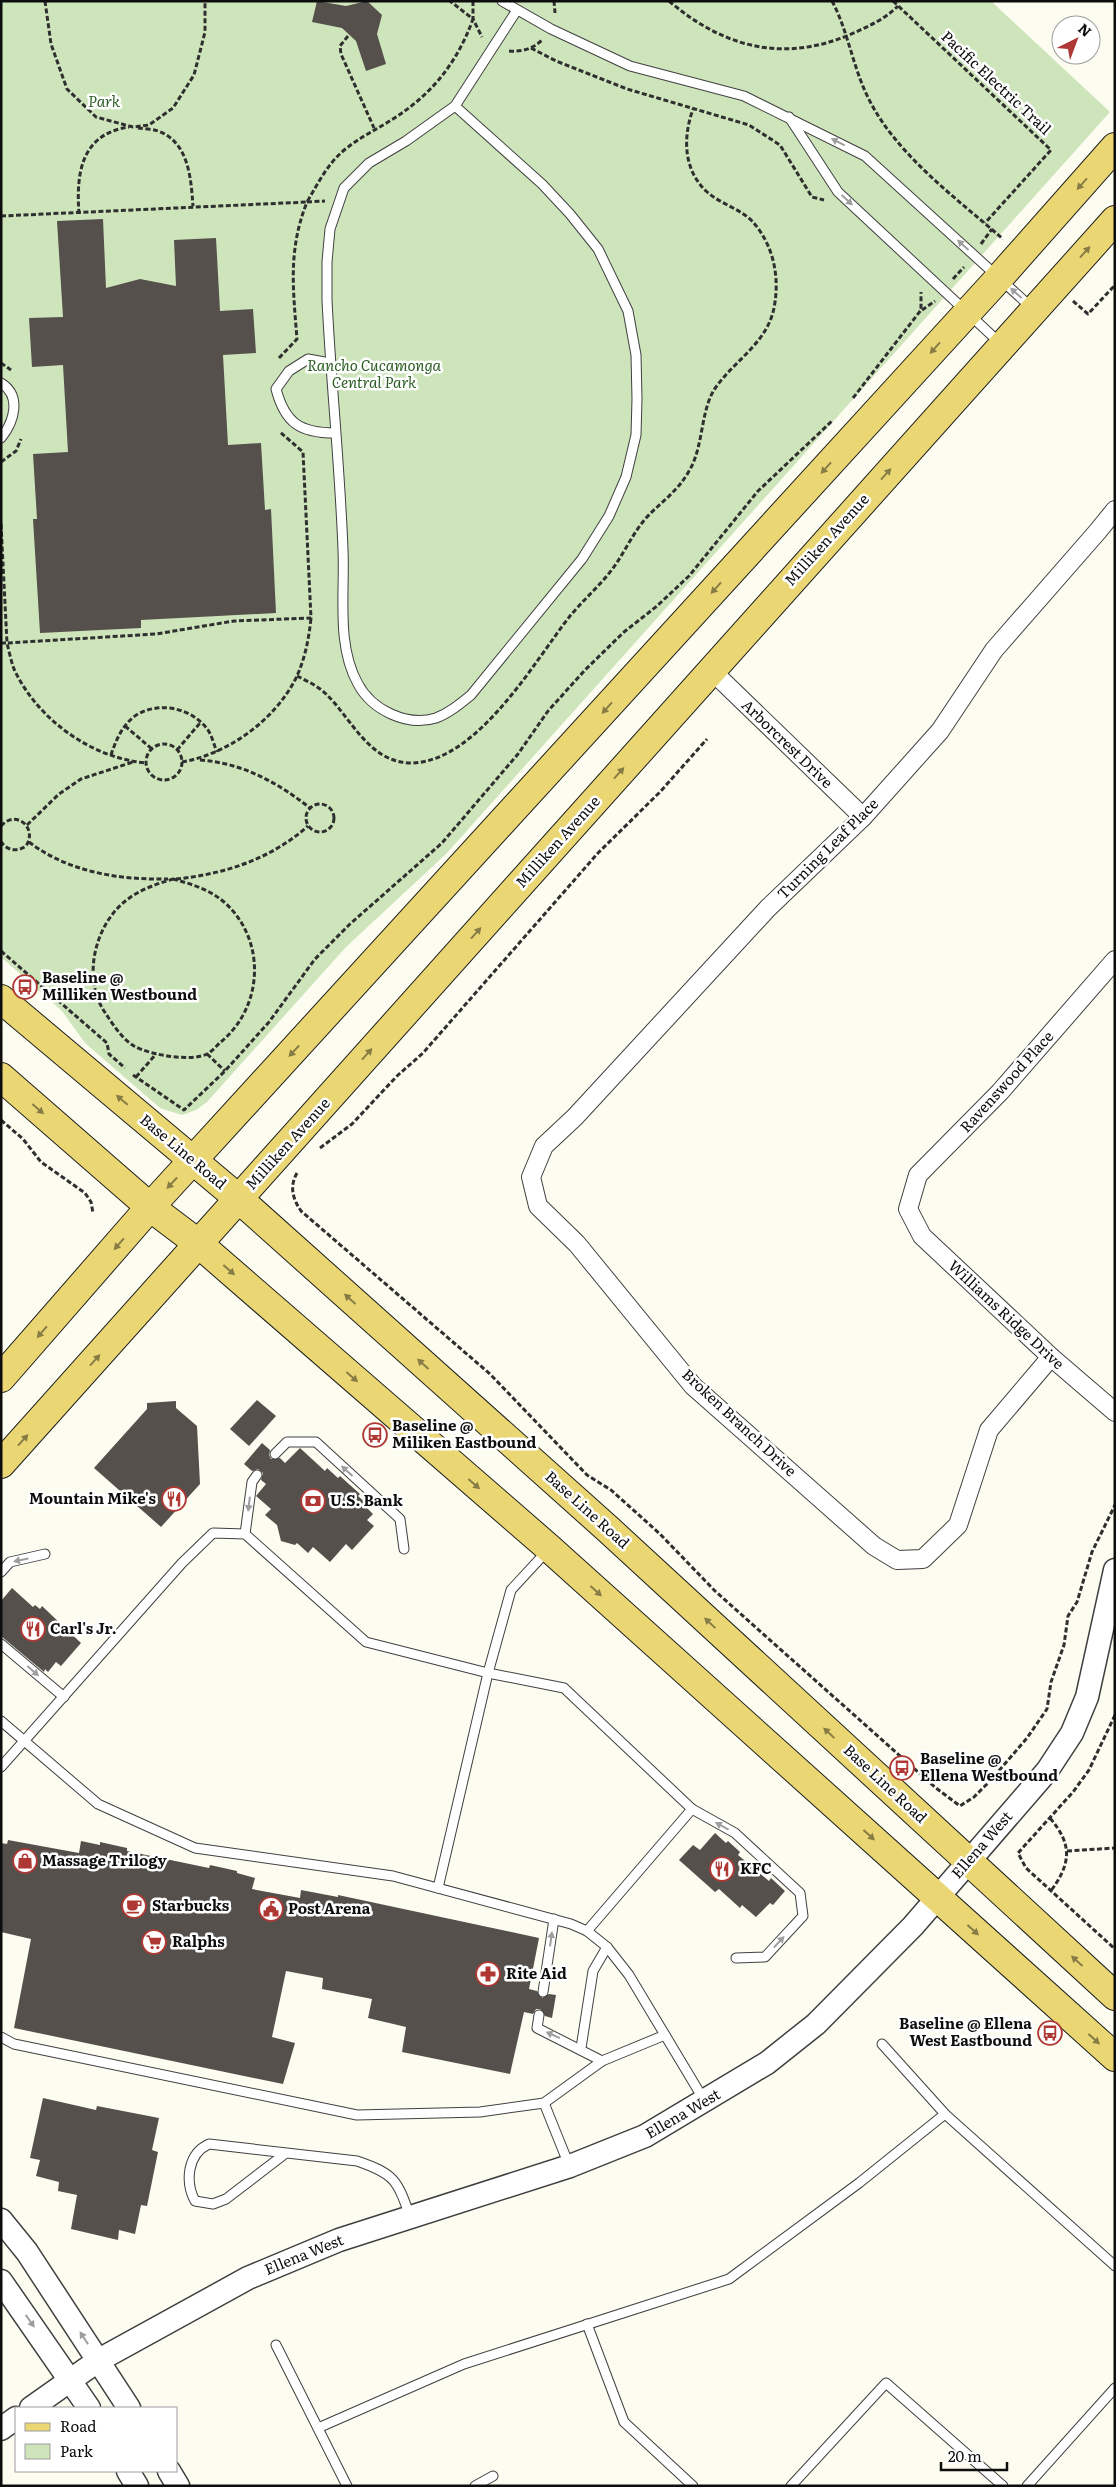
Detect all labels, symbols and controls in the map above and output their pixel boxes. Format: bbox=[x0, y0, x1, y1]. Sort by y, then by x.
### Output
north arrow bbox=[1051, 15, 1101, 65]
text: N bbox=[1074, 18, 1097, 41]
street label: Pacific Electric Trail bbox=[937, 25, 1057, 139]
park label: Park bbox=[88, 89, 121, 112]
one-way arrow bbox=[831, 138, 845, 146]
one-way arrow bbox=[1076, 177, 1088, 189]
one-way arrow bbox=[840, 194, 852, 206]
one-way arrow bbox=[957, 239, 969, 251]
one-way arrow bbox=[1079, 247, 1091, 259]
one-way arrow bbox=[1011, 287, 1023, 299]
one-way arrow bbox=[929, 341, 941, 353]
park label: Rancho Cucamonga Central Park bbox=[307, 353, 442, 393]
one-way arrow bbox=[820, 461, 832, 473]
one-way arrow bbox=[880, 469, 892, 481]
street label: Milliken Avenue bbox=[778, 488, 874, 590]
one-way arrow bbox=[710, 581, 722, 593]
street label: Arborcrest Drive bbox=[737, 693, 839, 793]
one-way arrow bbox=[601, 701, 613, 713]
one-way arrow bbox=[613, 768, 625, 780]
street label: Milliken Avenue bbox=[509, 790, 605, 892]
street label: Turning Leaf Place bbox=[771, 792, 883, 904]
one-way arrow bbox=[470, 927, 481, 940]
place label: Baseline @ Milliken Westbound bbox=[42, 965, 197, 1005]
bus stop icon: Baseline @ Milliken Westbound bbox=[12, 974, 38, 1000]
street label: Ravenswood Place bbox=[954, 1025, 1058, 1137]
one-way arrow bbox=[288, 1044, 300, 1056]
one-way arrow bbox=[361, 1049, 373, 1061]
street label: Milliken Avenue bbox=[239, 1092, 335, 1194]
one-way arrow bbox=[115, 1094, 128, 1105]
one-way arrow bbox=[32, 1103, 44, 1114]
street label: Base Line Road bbox=[136, 1108, 232, 1194]
one-way arrow bbox=[166, 1177, 178, 1189]
one-way arrow bbox=[113, 1237, 124, 1250]
street label: Williams Ridge Drive bbox=[944, 1254, 1070, 1374]
one-way arrow bbox=[223, 1264, 235, 1276]
one-way arrow bbox=[344, 1293, 356, 1305]
one-way arrow bbox=[36, 1325, 48, 1337]
one-way arrow bbox=[89, 1355, 101, 1367]
one-way arrow bbox=[417, 1359, 430, 1370]
street label: Broken Branch Drive bbox=[678, 1363, 803, 1481]
one-way arrow bbox=[345, 1371, 357, 1383]
place label: Baseline @ Miliken Eastbound bbox=[392, 1413, 537, 1453]
bus stop icon: Baseline @ Miliken Eastbound bbox=[362, 1422, 388, 1448]
one-way arrow bbox=[17, 1434, 29, 1446]
one-way arrow bbox=[342, 1465, 354, 1477]
street label: Base Line Road bbox=[541, 1465, 635, 1553]
one-way arrow bbox=[468, 1478, 481, 1489]
place label: Mountain Mike's bbox=[29, 1486, 157, 1509]
restaurant icon: Mountain Mike's bbox=[161, 1486, 187, 1512]
bank icon: U.S. Bank bbox=[300, 1488, 326, 1514]
place label: U.S. Bank bbox=[330, 1488, 404, 1511]
one-way arrow bbox=[245, 1496, 253, 1512]
one-way arrow bbox=[12, 1556, 28, 1564]
one-way arrow bbox=[590, 1585, 602, 1597]
restaurant icon: Carl's Jr. bbox=[20, 1616, 46, 1642]
place label: Carl's Jr. bbox=[50, 1616, 117, 1639]
one-way arrow bbox=[704, 1617, 716, 1629]
one-way arrow bbox=[26, 1665, 39, 1676]
one-way arrow bbox=[823, 1727, 835, 1739]
street label: Base Line Road bbox=[839, 1738, 933, 1828]
place label: Baseline @ Ellena Westbound bbox=[920, 1746, 1058, 1786]
bus stop icon: Baseline @ Ellena Westbound bbox=[889, 1755, 915, 1781]
street label: Ellena West bbox=[945, 1805, 1017, 1883]
one-way arrow bbox=[715, 1822, 730, 1830]
one-way arrow bbox=[862, 1830, 875, 1841]
shop icon: Massage Trilogy bbox=[12, 1848, 38, 1874]
place label: Massage Trilogy bbox=[42, 1848, 167, 1871]
restaurant icon: KFC bbox=[709, 1856, 735, 1882]
place label: KFC bbox=[740, 1856, 772, 1879]
cafe icon: Starbucks bbox=[121, 1893, 147, 1919]
place label: Starbucks bbox=[152, 1893, 230, 1916]
public building icon: Post Arena bbox=[258, 1896, 284, 1922]
place label: Post Arena bbox=[288, 1896, 371, 1919]
one-way arrow bbox=[967, 1924, 979, 1935]
supermarket icon: Ralphs bbox=[141, 1929, 167, 1955]
place label: Ralphs bbox=[172, 1929, 225, 1952]
one-way arrow bbox=[547, 1930, 555, 1946]
one-way arrow bbox=[773, 1937, 785, 1949]
one-way arrow bbox=[1072, 1955, 1084, 1967]
pharmacy icon: Rite Aid bbox=[475, 1961, 501, 1987]
place label: Rite Aid bbox=[506, 1961, 567, 1984]
place label: Baseline @ Ellena West Eastbound bbox=[899, 2011, 1032, 2051]
bus stop icon: Baseline @ Ellena West Eastbound bbox=[1037, 2020, 1063, 2046]
one-way arrow bbox=[546, 2031, 560, 2039]
one-way arrow bbox=[1088, 2033, 1101, 2044]
street label: Ellena West bbox=[640, 2082, 724, 2143]
street label: Ellena West bbox=[261, 2227, 346, 2280]
one-way arrow bbox=[25, 2314, 35, 2328]
one-way arrow bbox=[79, 2331, 89, 2344]
legend bbox=[15, 2407, 178, 2472]
text: Road bbox=[60, 2414, 96, 2437]
text: Park bbox=[60, 2439, 94, 2462]
scale bar bbox=[941, 2440, 1007, 2472]
text: 20 m bbox=[948, 2444, 982, 2467]

